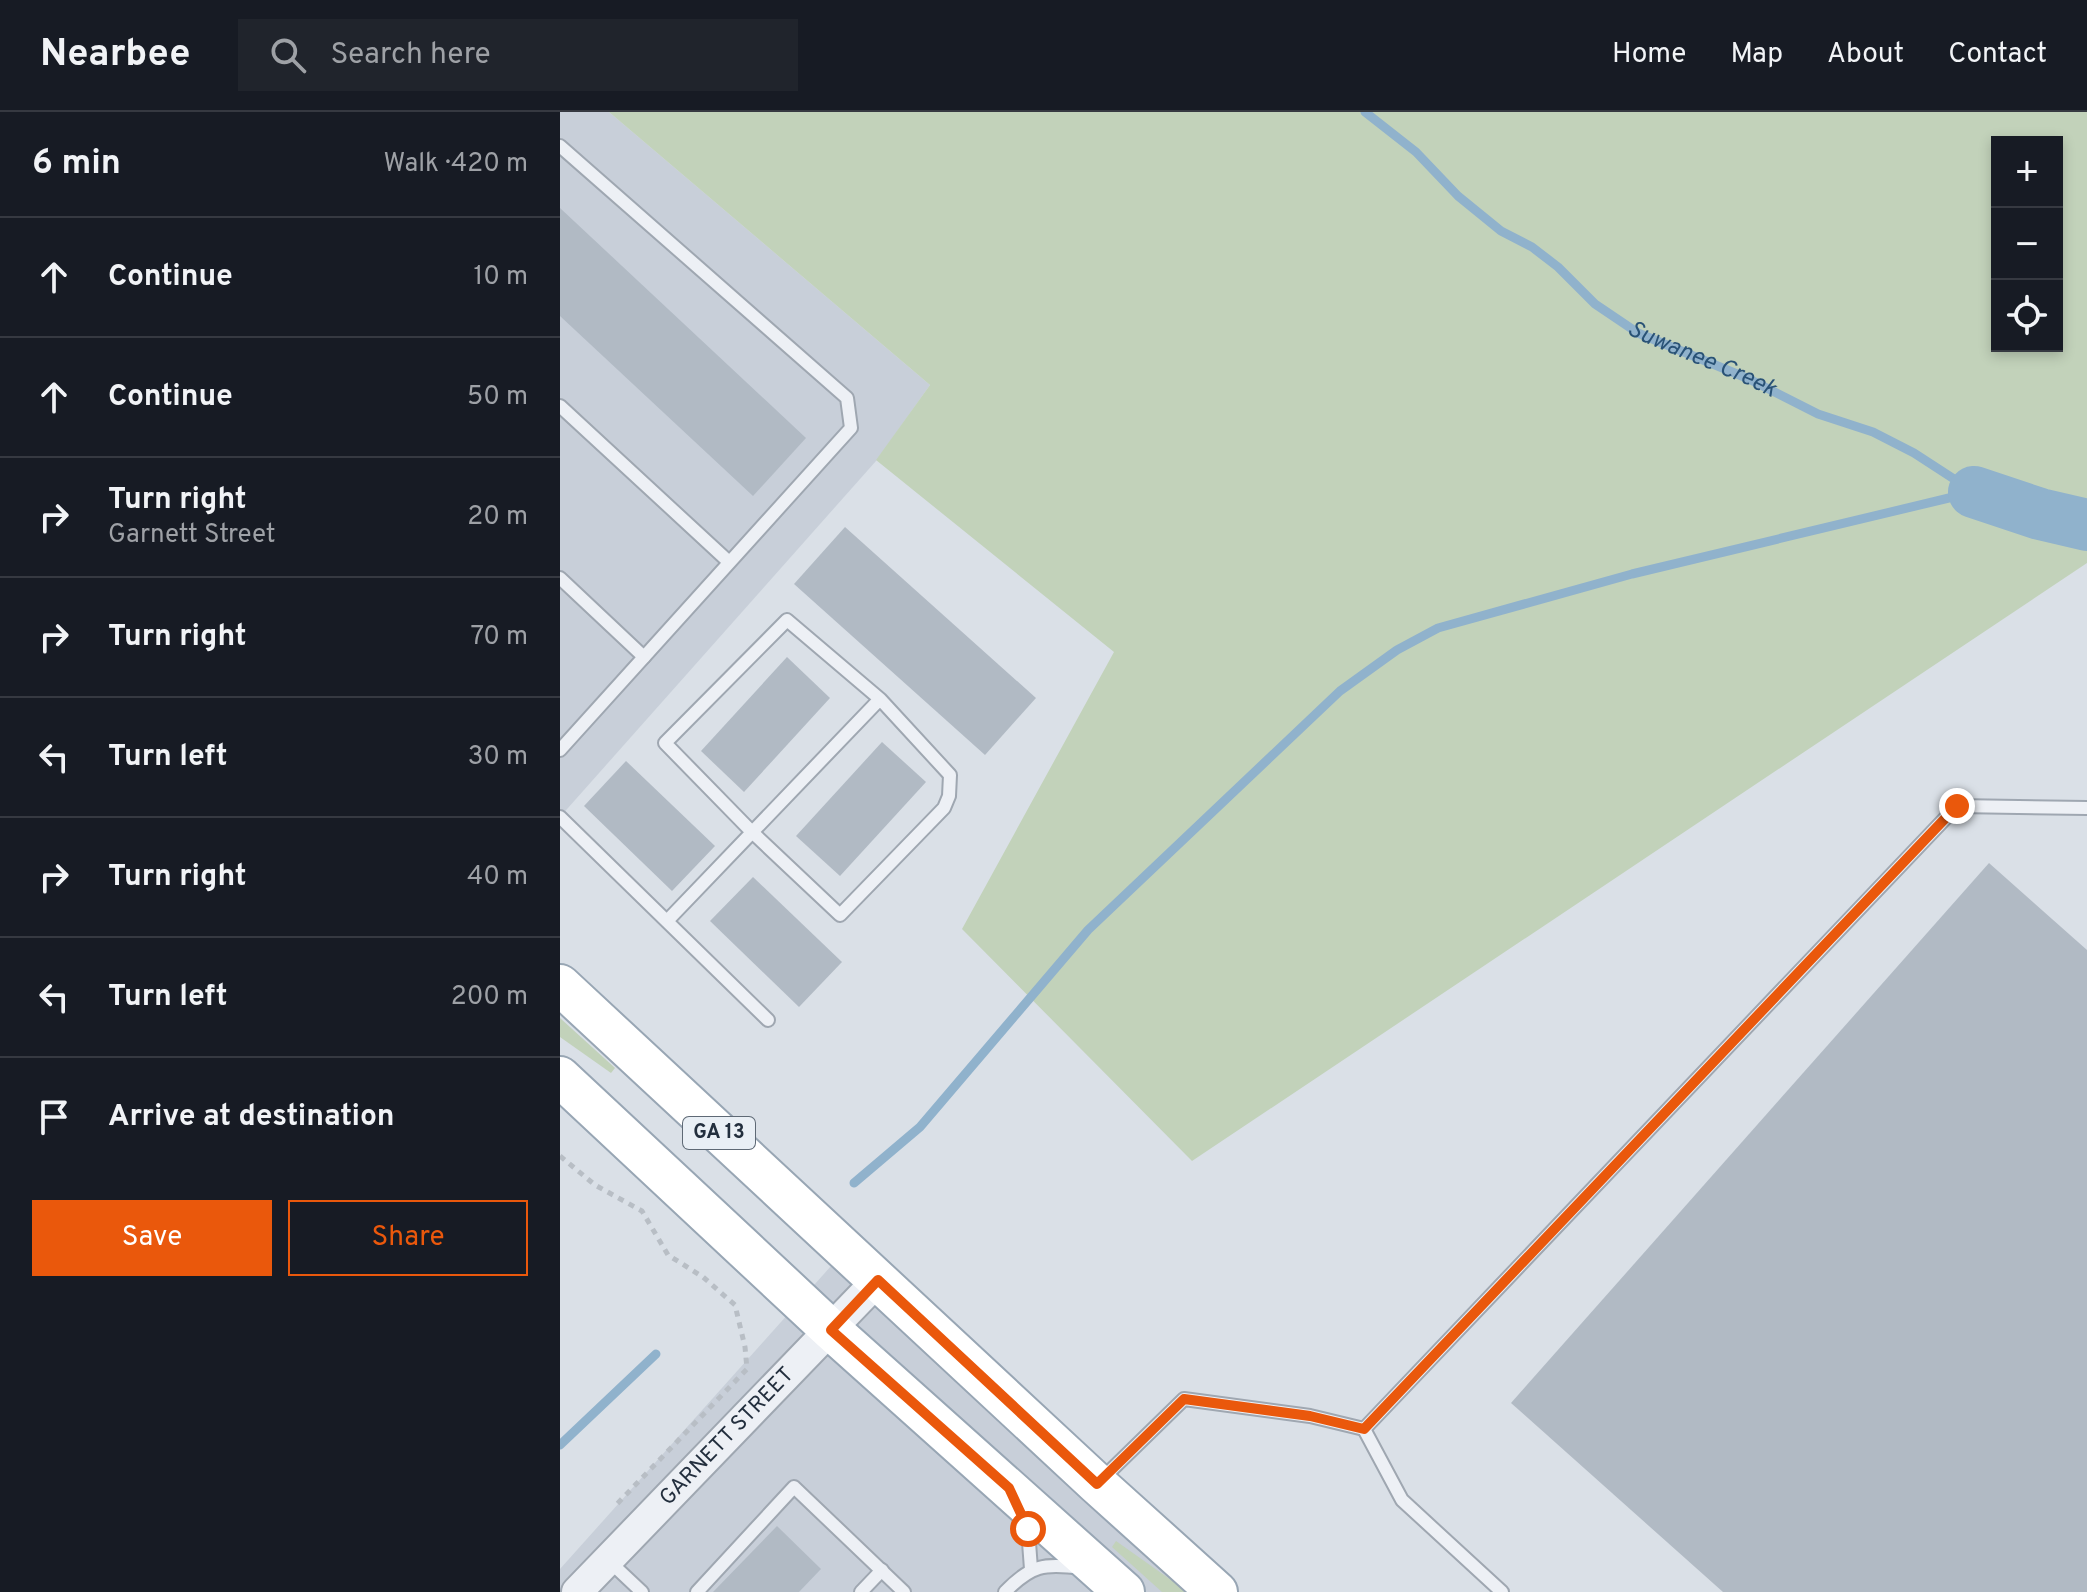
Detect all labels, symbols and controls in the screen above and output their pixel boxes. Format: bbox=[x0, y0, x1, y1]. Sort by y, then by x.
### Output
search box bbox=[238, 19, 798, 91]
text: Nearbee bbox=[40, 31, 190, 80]
icon: search bbox=[266, 33, 310, 77]
text: Search here bbox=[330, 37, 491, 74]
text: Home bbox=[1612, 37, 1686, 73]
text: Map bbox=[1730, 37, 1783, 73]
text: About bbox=[1827, 37, 1904, 73]
text: Contact bbox=[1948, 37, 2047, 73]
map controls bbox=[1991, 136, 2063, 352]
button: + bbox=[1991, 136, 2063, 208]
text: 6 min bbox=[32, 143, 121, 186]
text: Walk · 420 m bbox=[383, 148, 528, 181]
button: − bbox=[1991, 208, 2063, 280]
icon: ahead bbox=[32, 255, 76, 299]
text: Continue bbox=[108, 259, 233, 296]
text: 10 m bbox=[473, 261, 528, 294]
button: locate bbox=[1991, 280, 2063, 352]
water label: Suwanee Creek bbox=[1621, 315, 1782, 406]
icon: ahead bbox=[32, 375, 76, 419]
text: Continue bbox=[108, 379, 233, 416]
text: 50 m bbox=[467, 381, 528, 414]
text: Turn right bbox=[108, 482, 246, 519]
icon: right bbox=[32, 495, 76, 539]
text: 20 m bbox=[467, 501, 528, 534]
text: Garnett Street bbox=[108, 519, 276, 552]
icon: right bbox=[32, 615, 76, 659]
text: Turn right bbox=[108, 619, 246, 656]
text: 70 m bbox=[470, 621, 528, 654]
icon: left bbox=[32, 735, 76, 779]
text: Turn left bbox=[108, 739, 228, 776]
text: 30 m bbox=[468, 741, 528, 774]
route end bbox=[1939, 788, 1975, 824]
icon: right bbox=[32, 855, 76, 899]
text: Turn right bbox=[108, 859, 246, 896]
text: 40 m bbox=[467, 861, 528, 894]
icon: left bbox=[32, 975, 76, 1019]
text: Turn left bbox=[108, 979, 228, 1016]
text: 200 m bbox=[451, 981, 528, 1014]
icon: arrive bbox=[32, 1095, 76, 1139]
text: Arrive at destination bbox=[108, 1099, 394, 1136]
road number: GA 13 bbox=[683, 1117, 755, 1149]
button: Save bbox=[32, 1200, 272, 1276]
button: Share bbox=[288, 1200, 528, 1276]
street label: GARNETT STREET bbox=[654, 1362, 800, 1511]
route start bbox=[1010, 1511, 1046, 1547]

